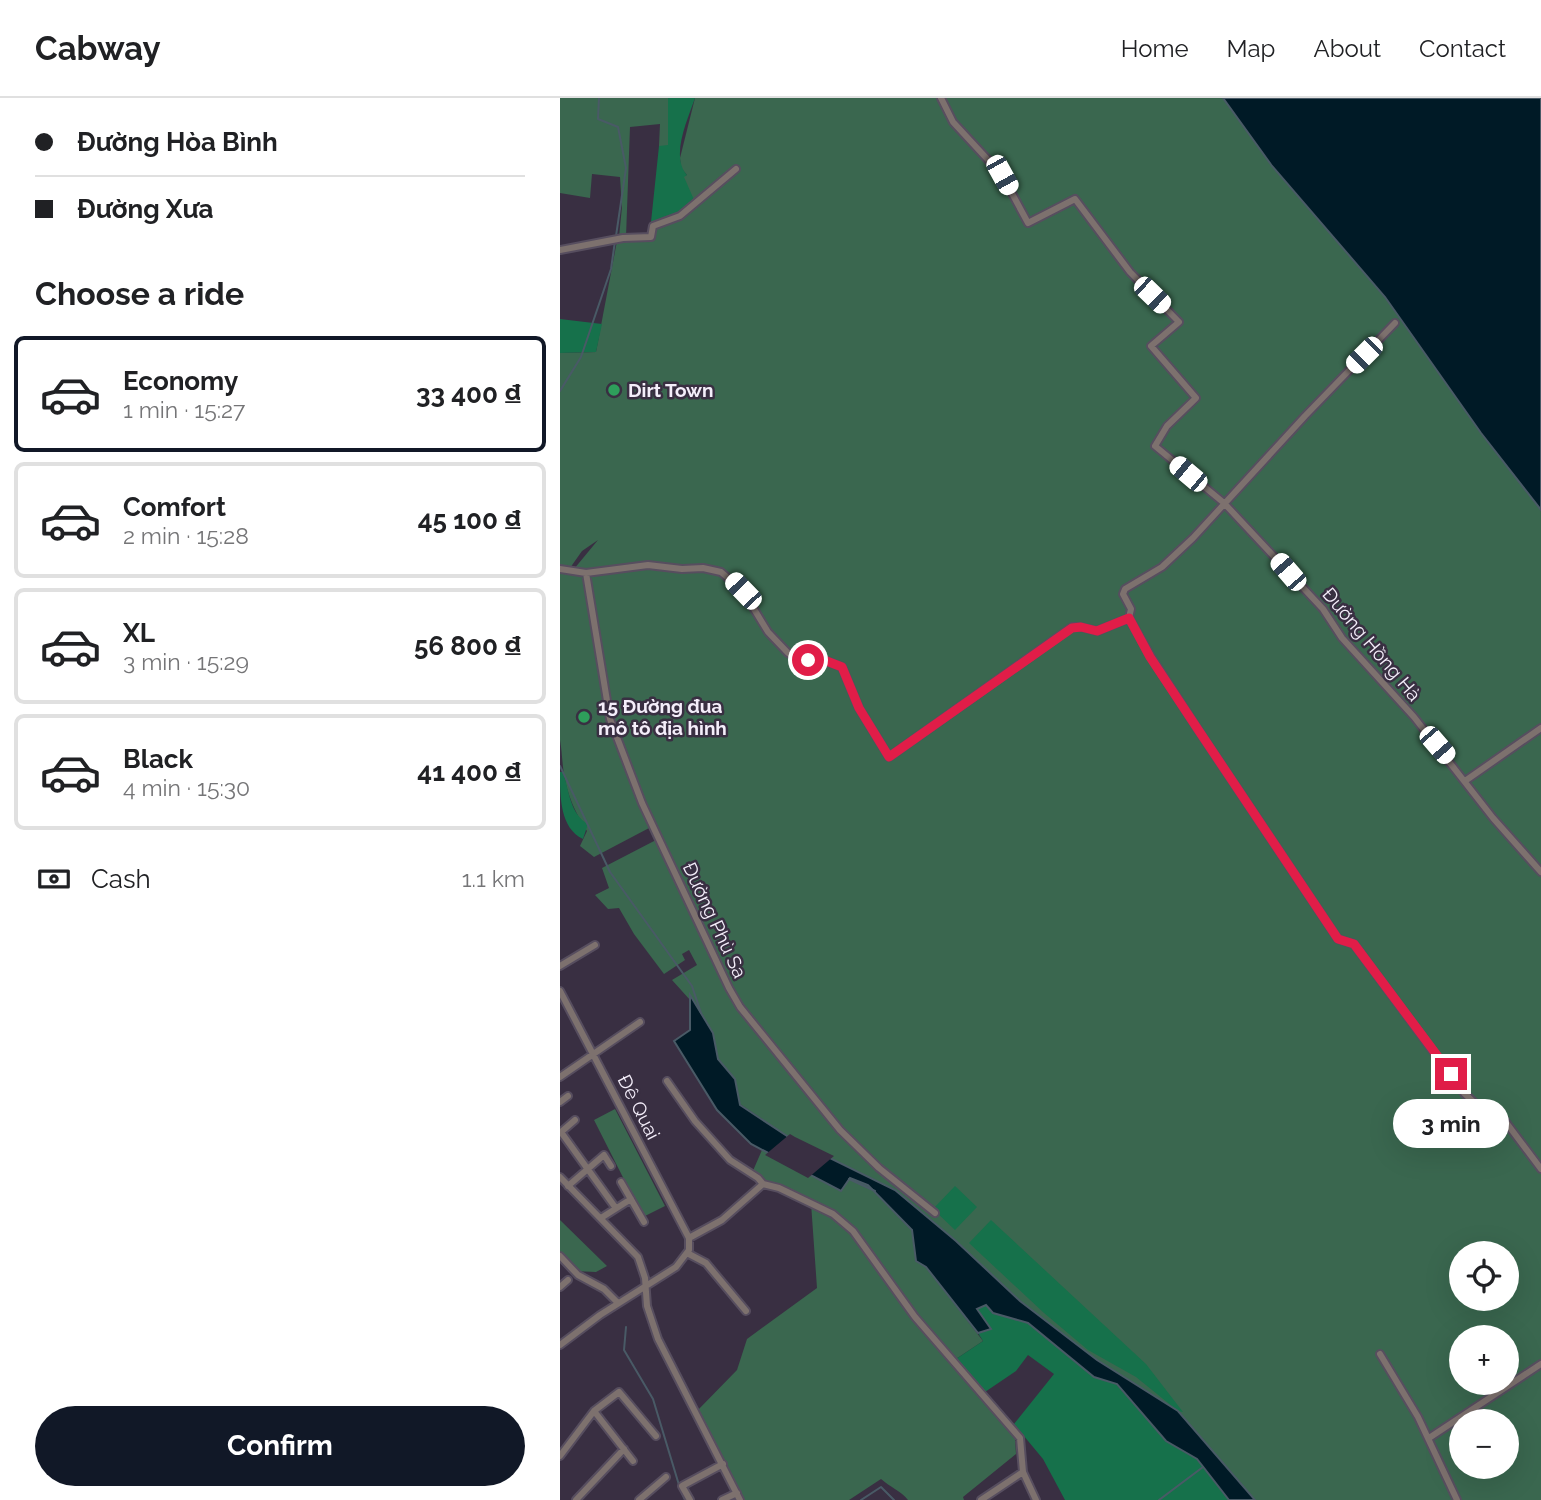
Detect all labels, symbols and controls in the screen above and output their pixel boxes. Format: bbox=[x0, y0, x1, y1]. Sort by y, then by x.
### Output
text: Cabway bbox=[35, 29, 161, 68]
text: Home bbox=[1121, 34, 1189, 63]
text: Map bbox=[1227, 34, 1275, 63]
text: About bbox=[1313, 34, 1381, 63]
text: Contact bbox=[1419, 34, 1506, 63]
text: Đường Hòa Bình bbox=[77, 127, 278, 157]
car bbox=[983, 152, 1022, 198]
text: Đường Xưa bbox=[77, 194, 214, 224]
car bbox=[1130, 273, 1175, 317]
text: Choose a ride bbox=[35, 275, 244, 312]
car bbox=[1342, 333, 1387, 377]
icon: car bbox=[39, 363, 102, 426]
text: Economy bbox=[123, 366, 238, 396]
text: 33 400 ₫ bbox=[416, 379, 521, 409]
place label: Dirt Town bbox=[628, 379, 714, 401]
marker: Dirt Town bbox=[606, 382, 622, 398]
text: 1 min · 15:27 bbox=[123, 396, 245, 423]
car bbox=[1166, 452, 1211, 496]
icon: car bbox=[39, 489, 102, 552]
text: Comfort bbox=[123, 492, 226, 522]
text: 45 100 ₫ bbox=[418, 505, 521, 535]
text: 2 min · 15:28 bbox=[123, 522, 249, 549]
car bbox=[1267, 549, 1310, 595]
car bbox=[721, 569, 766, 613]
street label: Đường Hồng Hà bbox=[1318, 583, 1426, 705]
icon: car bbox=[39, 615, 102, 678]
text: XL bbox=[123, 618, 155, 648]
text: 56 800 ₫ bbox=[414, 631, 521, 661]
route start bbox=[792, 644, 824, 676]
text: 3 min · 15:29 bbox=[123, 648, 249, 675]
place label: 15 Đường đua mô tô địa hình bbox=[598, 695, 727, 739]
marker: 15 Đường đua mô tô địa hình bbox=[576, 709, 592, 725]
car bbox=[1416, 722, 1459, 768]
icon: car bbox=[39, 741, 102, 804]
text: Black bbox=[123, 744, 193, 774]
text: 41 400 ₫ bbox=[417, 757, 521, 787]
text: 4 min · 15:30 bbox=[123, 774, 250, 801]
street label: Đường Phù Sa bbox=[679, 859, 751, 981]
icon: cash bbox=[35, 860, 73, 898]
text: Cash bbox=[91, 864, 151, 894]
text: 1.1 km bbox=[462, 865, 525, 892]
route end bbox=[1435, 1058, 1467, 1090]
street label: Đê Quai bbox=[613, 1071, 665, 1143]
callout: 3 min bbox=[1393, 1098, 1509, 1148]
text: 3 min bbox=[1421, 1110, 1481, 1137]
map controls bbox=[1449, 1241, 1519, 1479]
button: locate bbox=[1449, 1241, 1519, 1311]
button: + bbox=[1449, 1325, 1519, 1395]
button: Confirm bbox=[35, 1406, 525, 1486]
button: − bbox=[1449, 1409, 1519, 1479]

